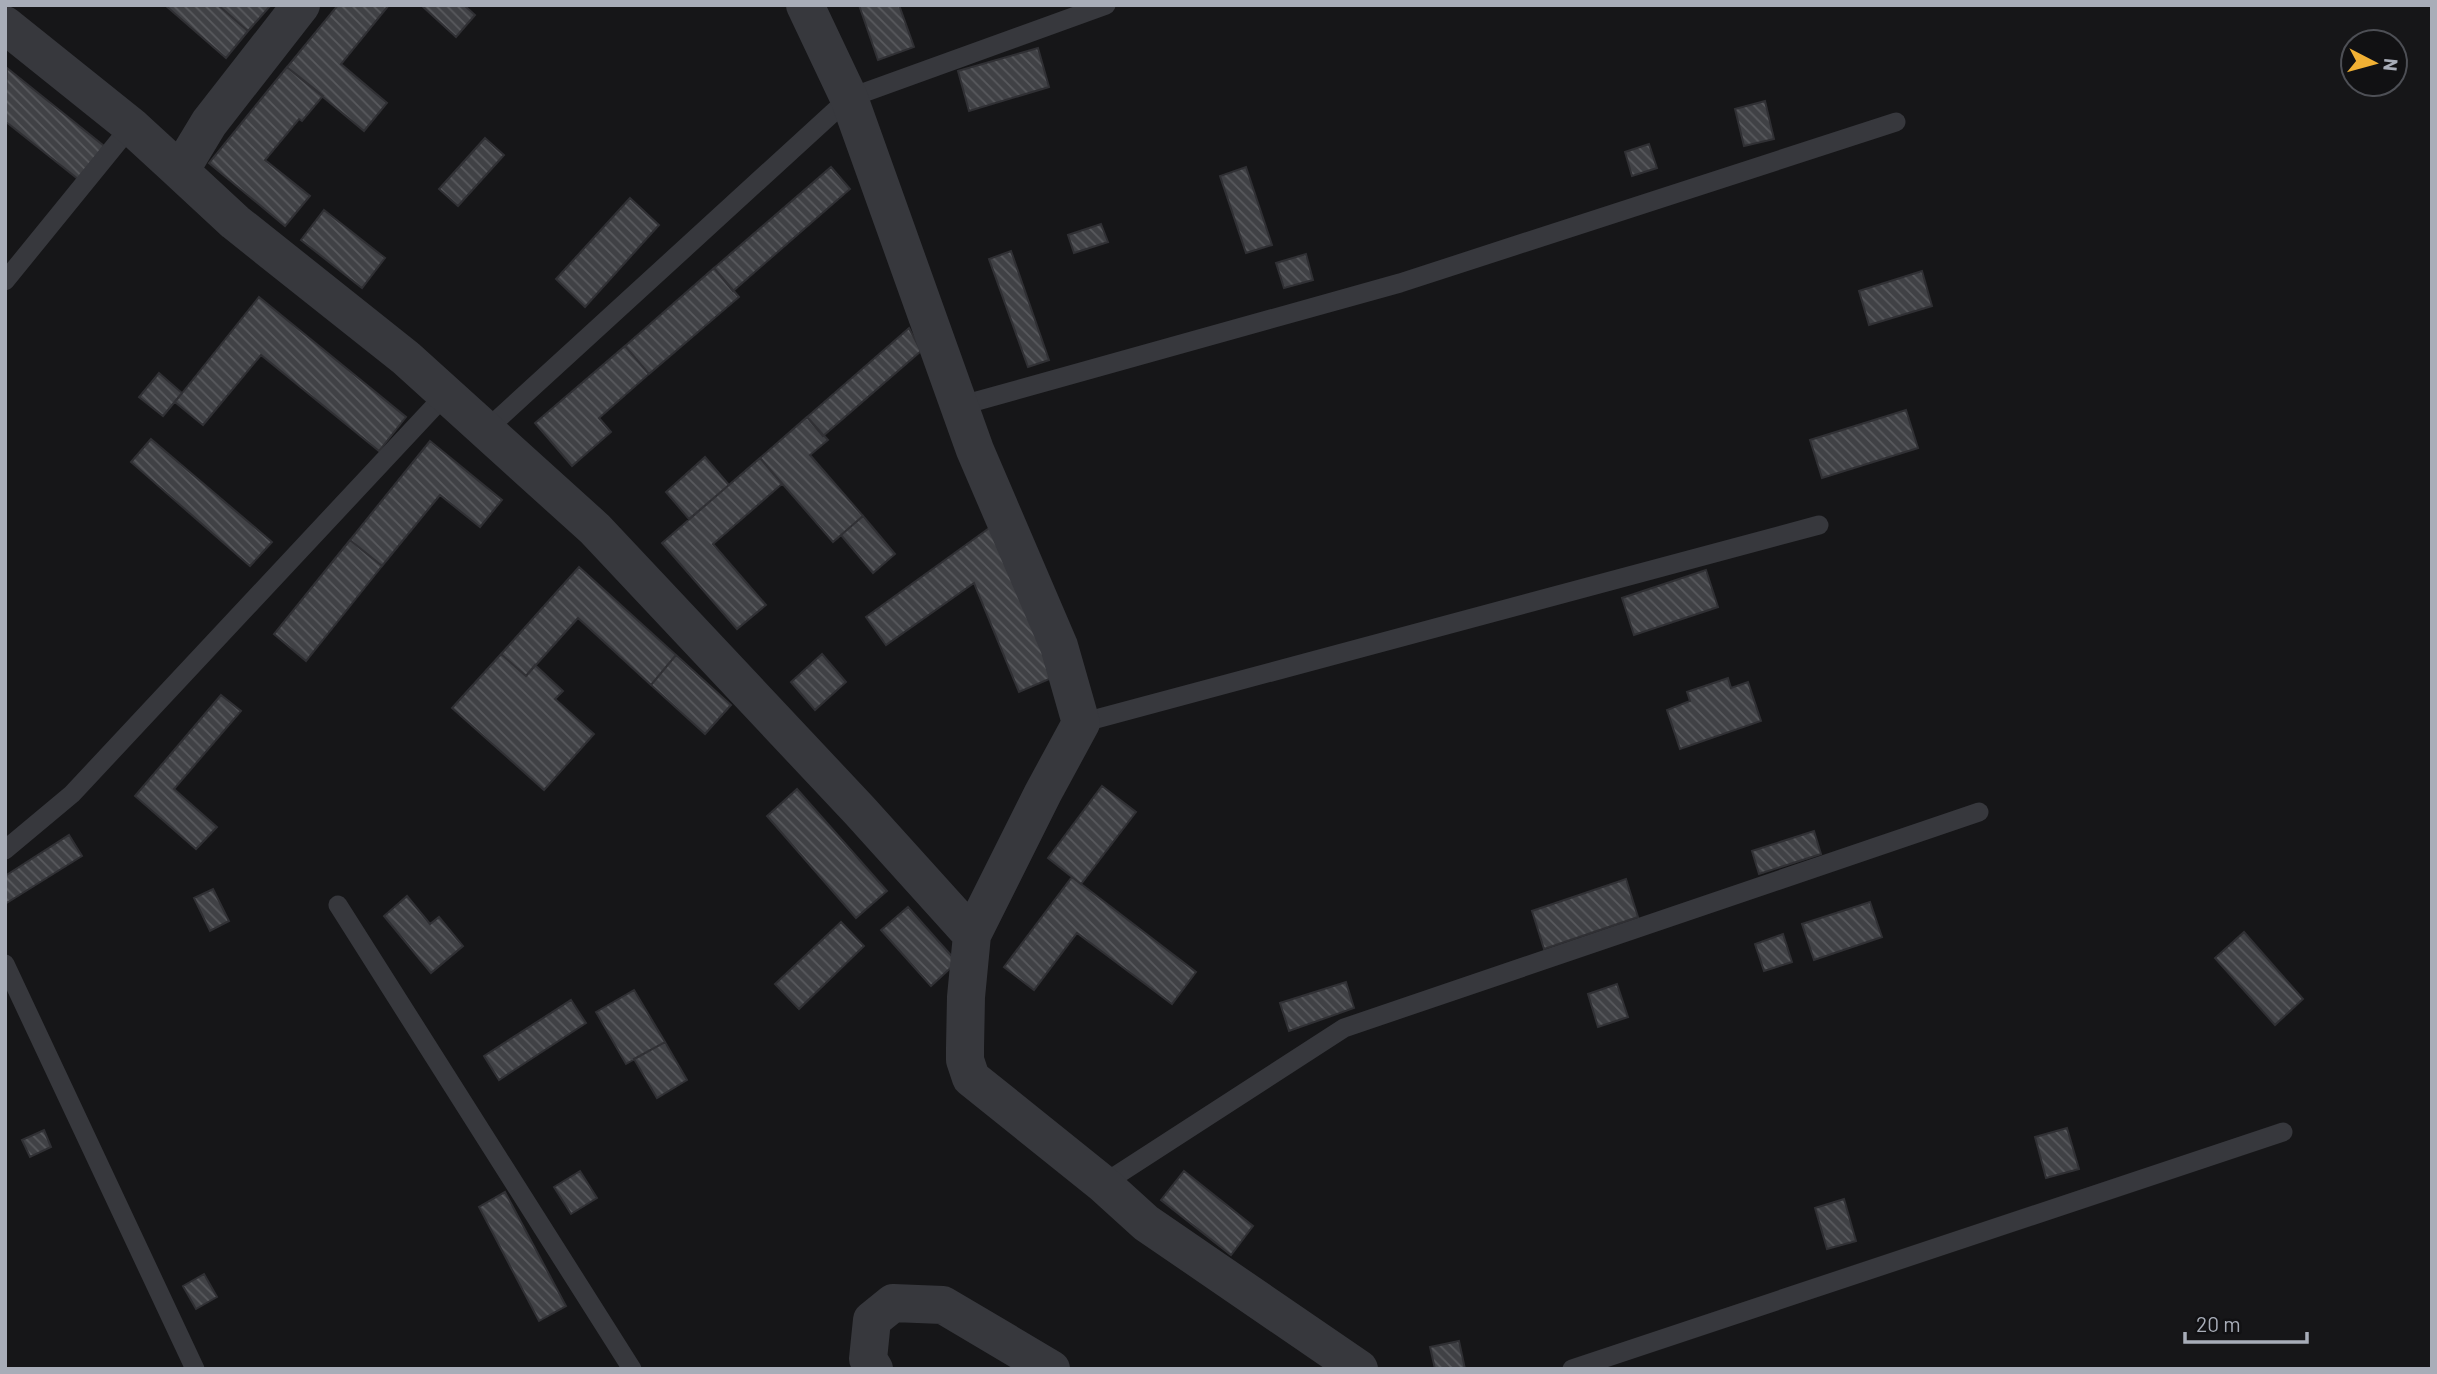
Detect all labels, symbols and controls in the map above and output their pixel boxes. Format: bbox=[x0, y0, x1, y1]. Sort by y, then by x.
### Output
north arrow bbox=[2339, 28, 2409, 98]
text: N bbox=[2379, 57, 2404, 72]
scale bar bbox=[2185, 1300, 2308, 1344]
text: 20 m bbox=[2196, 1311, 2241, 1336]

